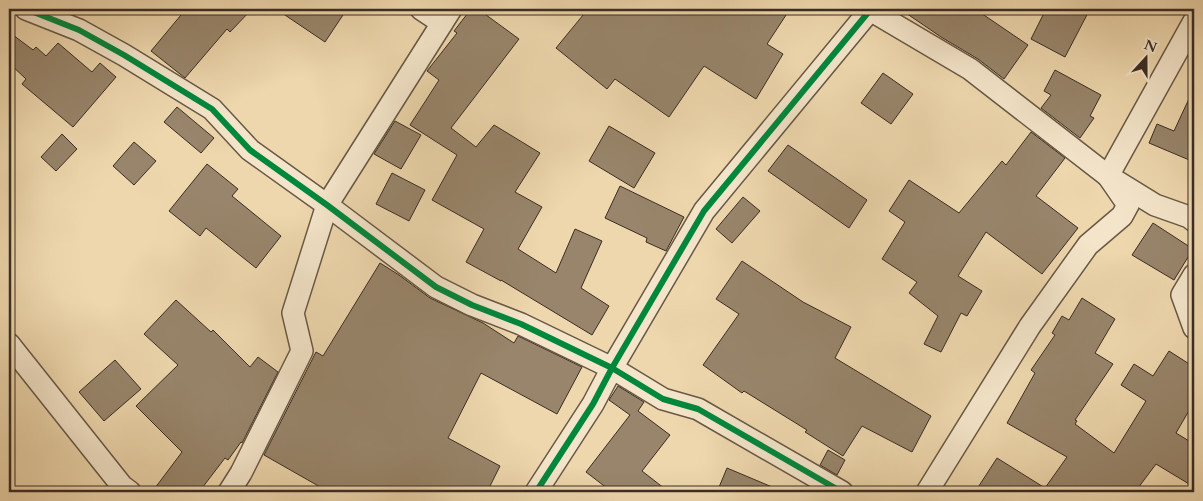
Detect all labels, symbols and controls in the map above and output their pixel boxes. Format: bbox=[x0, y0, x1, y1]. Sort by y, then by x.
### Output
north arrow bbox=[1120, 32, 1170, 82]
text: N bbox=[1141, 35, 1160, 57]

